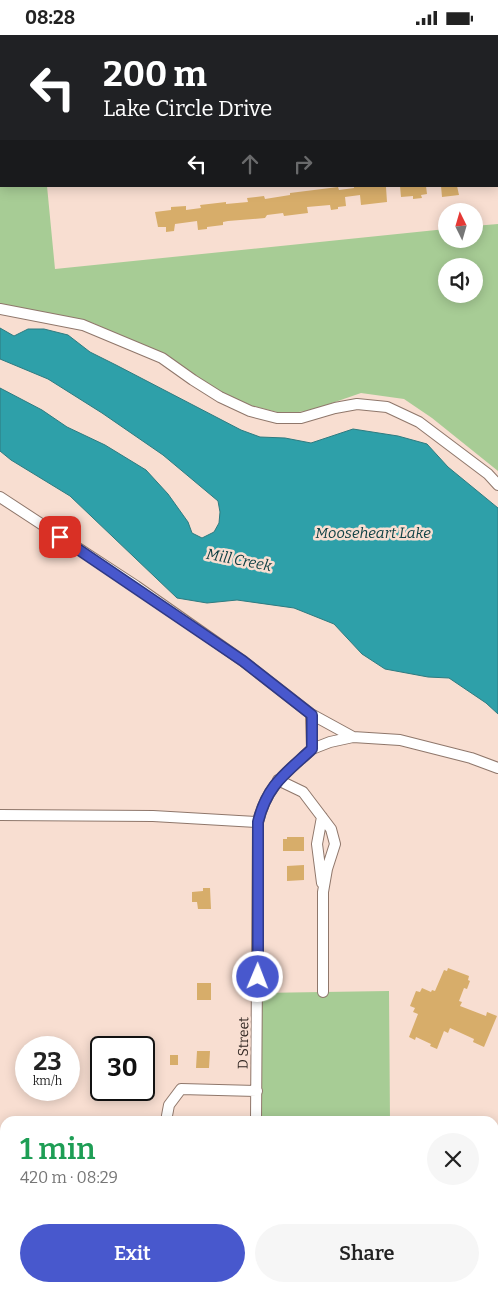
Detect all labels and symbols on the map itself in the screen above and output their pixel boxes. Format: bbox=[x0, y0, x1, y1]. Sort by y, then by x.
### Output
north arrow bbox=[438, 203, 482, 247]
pin bbox=[39, 516, 81, 558]
water label: Mooseheart Lake bbox=[315, 524, 431, 542]
water label: Mill Creek bbox=[205, 545, 274, 575]
position arrow bbox=[231, 950, 283, 1002]
street label: D Street bbox=[235, 1017, 252, 1069]
speed limit sign: 30 bbox=[90, 1036, 155, 1101]

